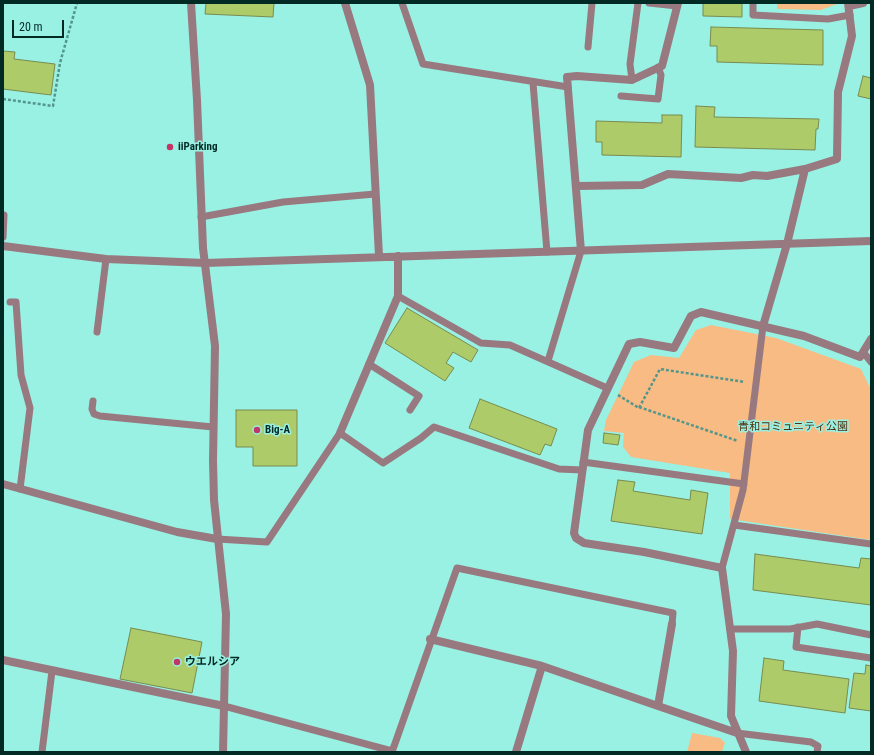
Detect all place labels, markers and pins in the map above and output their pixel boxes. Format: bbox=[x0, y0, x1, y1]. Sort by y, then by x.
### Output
place label: iiParking bbox=[178, 140, 218, 154]
marker: iiParking bbox=[165, 142, 175, 152]
place label: Big-A bbox=[265, 423, 290, 437]
marker: Big-A bbox=[252, 425, 262, 435]
place label: ウエルシア bbox=[185, 655, 240, 669]
marker: ウエルシア bbox=[172, 657, 182, 667]

